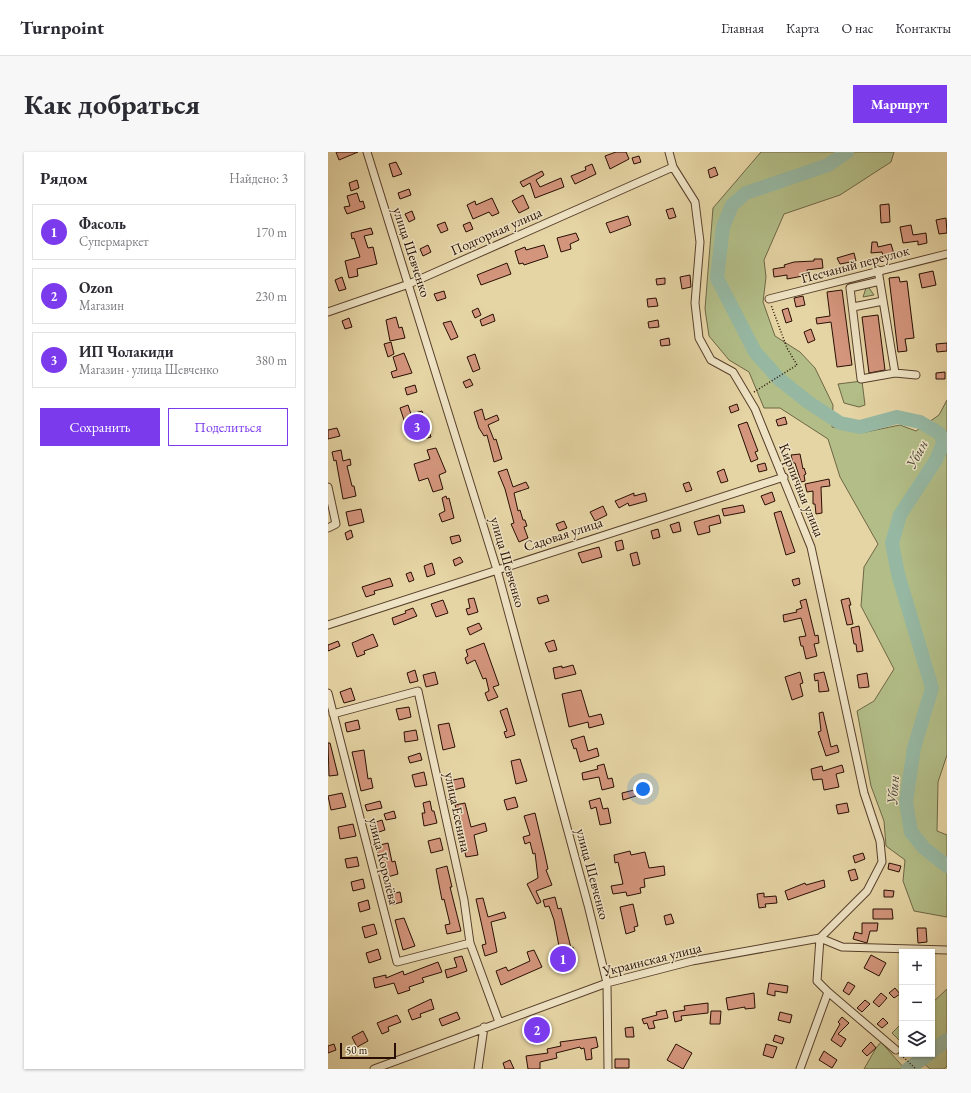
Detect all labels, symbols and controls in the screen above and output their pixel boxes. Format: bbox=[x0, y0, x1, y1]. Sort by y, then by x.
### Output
text: Turnpoint bbox=[20, 15, 104, 40]
text: Главная bbox=[721, 19, 764, 37]
text: Карта bbox=[786, 19, 819, 37]
text: О нас bbox=[841, 19, 873, 37]
text: Контакты bbox=[895, 19, 951, 37]
button: Маршрут bbox=[853, 85, 947, 123]
text: Как добраться bbox=[24, 86, 200, 122]
text: Рядом bbox=[40, 167, 88, 189]
text: Найдено: 3 bbox=[229, 170, 288, 187]
street label: Подгорная улица bbox=[447, 203, 545, 259]
street label: улица Шевченко bbox=[389, 205, 435, 299]
text: Фасоль bbox=[79, 214, 126, 233]
text: 1 bbox=[51, 224, 57, 241]
text: 170 m bbox=[256, 224, 287, 241]
text: Супермаркет bbox=[79, 233, 149, 250]
street label: Песчаный переулок bbox=[799, 241, 912, 287]
text: Ozon bbox=[79, 278, 113, 297]
text: 2 bbox=[51, 288, 57, 305]
text: 230 m bbox=[256, 288, 287, 305]
text: Магазин bbox=[79, 297, 124, 314]
text: ИП Чолакиди bbox=[79, 342, 174, 361]
text: 3 bbox=[51, 352, 57, 369]
text: 380 m bbox=[256, 352, 287, 369]
text: Магазин · улица Шевченко bbox=[79, 361, 219, 378]
button: Сохранить bbox=[40, 408, 160, 446]
button: Поделиться bbox=[168, 408, 288, 446]
pin: 3 bbox=[404, 412, 430, 442]
water label: Убин bbox=[901, 436, 932, 472]
street label: Кирпичная улица bbox=[775, 441, 829, 540]
street label: Садовая улица bbox=[521, 513, 605, 555]
street label: улица Шевченко bbox=[486, 515, 530, 610]
street label: улица Есенина bbox=[441, 770, 475, 854]
water label: Убин bbox=[882, 774, 903, 806]
your location bbox=[633, 779, 653, 799]
street label: улица Королёва bbox=[365, 816, 404, 907]
street label: улица Шевченко bbox=[572, 826, 614, 922]
street label: Украинская улица bbox=[600, 938, 704, 980]
pin: 1 bbox=[550, 944, 576, 974]
map controls bbox=[899, 949, 935, 1057]
button: + bbox=[899, 949, 935, 985]
button: − bbox=[899, 985, 935, 1021]
pin: 2 bbox=[524, 1015, 550, 1045]
button: layers bbox=[899, 1021, 935, 1057]
scale bar bbox=[340, 1041, 396, 1060]
text: 50 m bbox=[346, 1043, 367, 1057]

